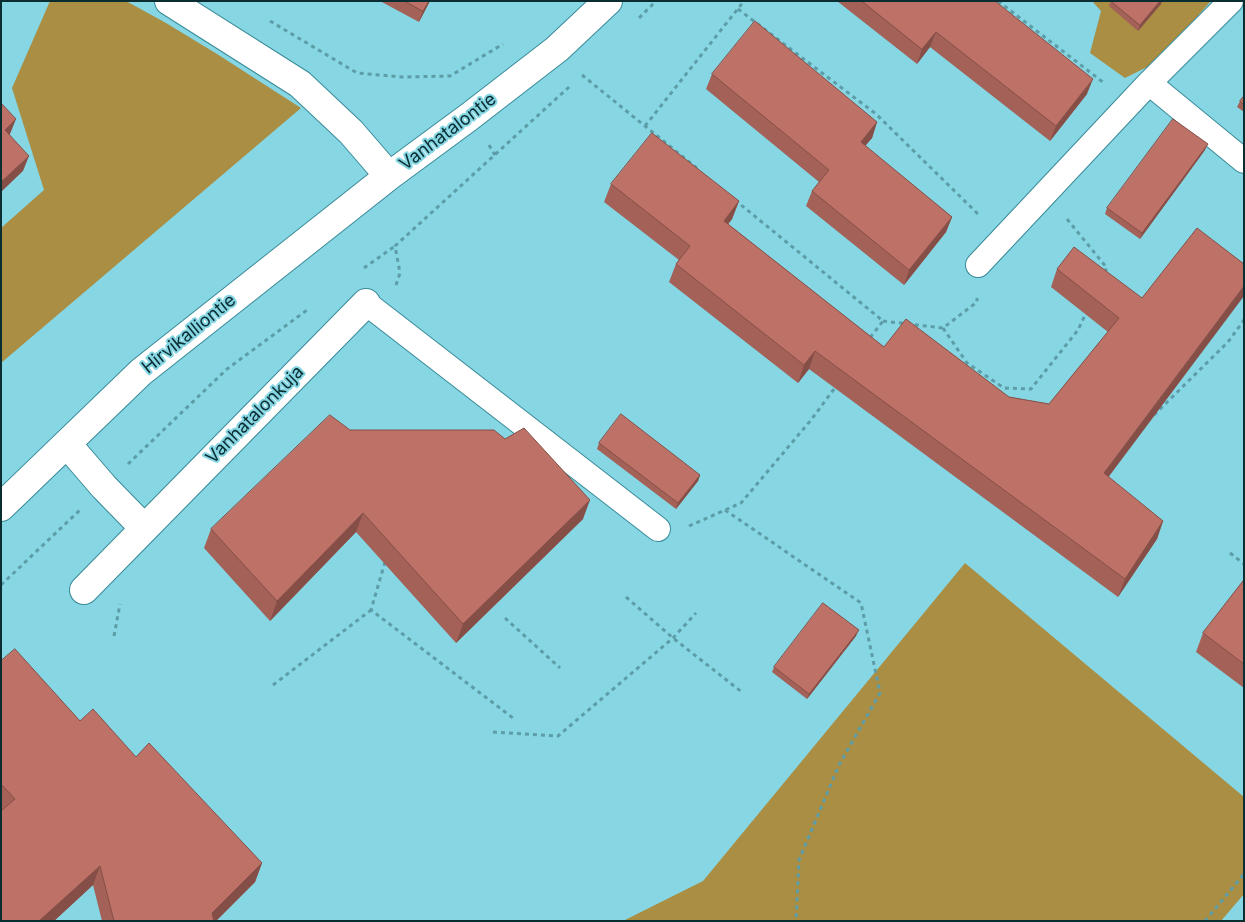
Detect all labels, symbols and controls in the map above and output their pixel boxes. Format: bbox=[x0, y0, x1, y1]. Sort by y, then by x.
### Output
street label: Vanhatalontie bbox=[395, 89, 501, 175]
street label: Hirvikalliontie bbox=[138, 290, 240, 378]
street label: Vanhatalonkuja bbox=[201, 361, 309, 469]

